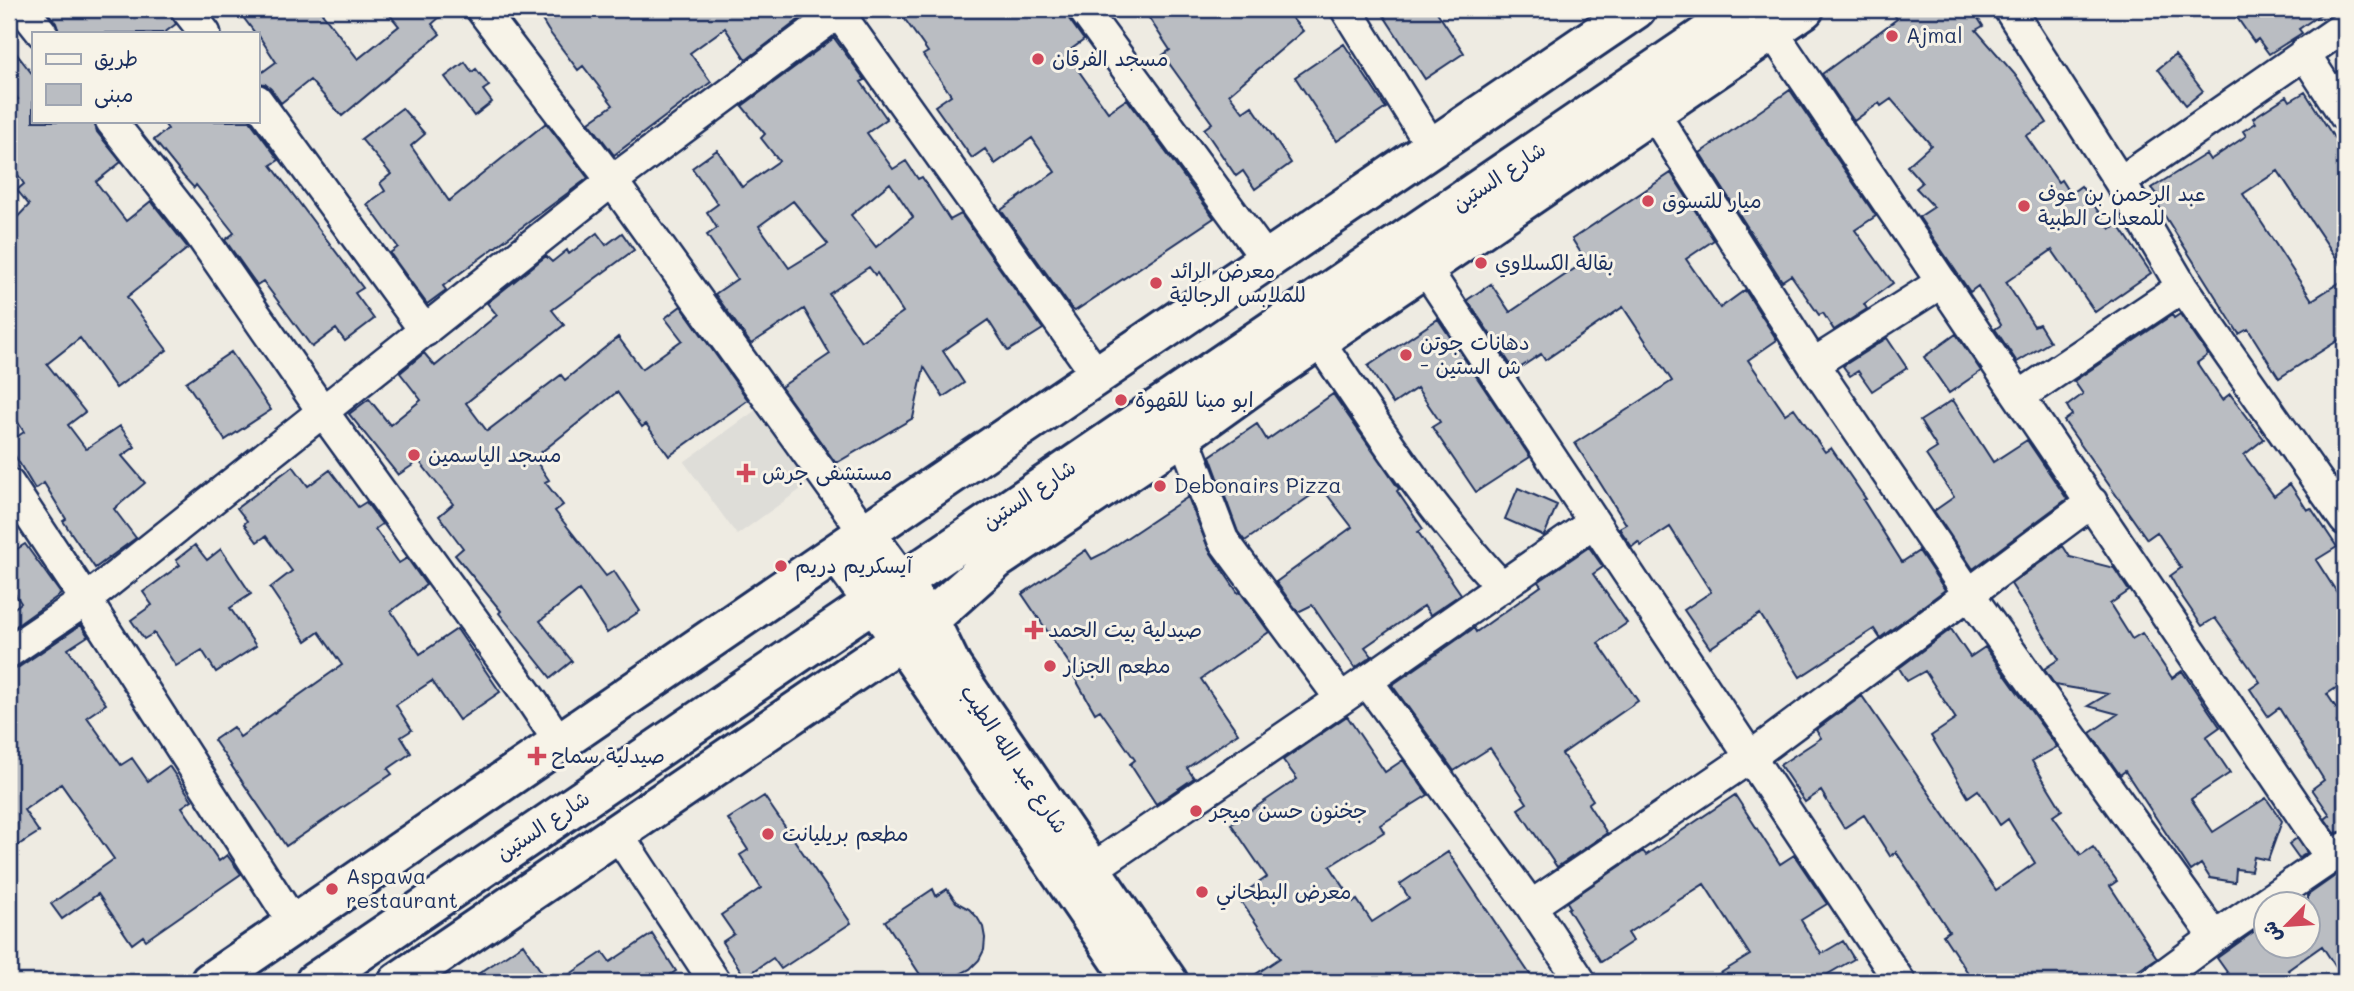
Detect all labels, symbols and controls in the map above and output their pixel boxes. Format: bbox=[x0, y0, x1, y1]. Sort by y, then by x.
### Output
place label: Ajmal bbox=[1906, 21, 1963, 48]
marker: Ajmal bbox=[1884, 28, 1900, 44]
legend bbox=[32, 32, 259, 122]
text: طريق bbox=[94, 44, 138, 71]
place label: مسجد الفرقان bbox=[1052, 44, 1168, 71]
marker: مسجد الفرقان bbox=[1030, 51, 1046, 67]
text: مبنى bbox=[94, 80, 133, 109]
street label: شارع الستين bbox=[1446, 135, 1552, 219]
place label: عبد الرحمن بن عوف للمعدات الطبية bbox=[2038, 179, 2206, 231]
place label: ميار للتسوق bbox=[1662, 186, 1762, 215]
marker: ميار للتسوق bbox=[1640, 193, 1656, 209]
marker: عبد الرحمن بن عوف للمعدات الطبية bbox=[2016, 198, 2032, 214]
place label: بقالة الكسلاوي bbox=[1495, 248, 1614, 278]
marker: بقالة الكسلاوي bbox=[1473, 255, 1489, 271]
place label: معرض الرائد للملابس الرجالية bbox=[1170, 256, 1306, 308]
marker: معرض الرائد للملابس الرجالية bbox=[1148, 275, 1164, 291]
place label: دهانات جوتن - ش الستين bbox=[1420, 328, 1530, 379]
marker: دهانات جوتن - ش الستين bbox=[1398, 347, 1414, 363]
place label: ابو مينا للقهوة bbox=[1135, 385, 1254, 414]
marker: ابو مينا للقهوة bbox=[1113, 392, 1129, 408]
place label: مسجد الياسمين bbox=[428, 440, 561, 467]
marker: مسجد الياسمين bbox=[406, 447, 422, 463]
street label: شارع الستين bbox=[976, 453, 1082, 537]
place label: مستشفى جرش bbox=[762, 458, 892, 487]
marker: مستشفى جرش bbox=[736, 463, 756, 483]
place label: Debonairs Pizza bbox=[1174, 471, 1342, 498]
marker: Debonairs Pizza bbox=[1152, 478, 1168, 494]
place label: آيسكريم دريم bbox=[795, 551, 913, 582]
marker: آيسكريم دريم bbox=[773, 558, 789, 574]
place label: صيدلية بيت الحمد bbox=[1048, 615, 1202, 643]
marker: صيدلية بيت الحمد bbox=[1026, 622, 1042, 638]
place label: مطعم الجزار bbox=[1062, 651, 1171, 682]
marker: مطعم الجزار bbox=[1042, 658, 1058, 674]
street label: شارع عبد الله الطيب bbox=[953, 678, 1075, 840]
place label: صيدلية سماح bbox=[551, 741, 665, 769]
marker: صيدلية سماح bbox=[529, 748, 545, 764]
street label: شارع الستين bbox=[490, 784, 596, 868]
place label: جخنون حسن ميجر bbox=[1208, 796, 1367, 825]
marker: جخنون حسن ميجر bbox=[1188, 803, 1204, 819]
place label: مطعم بريليانت bbox=[782, 819, 909, 850]
marker: مطعم بريليانت bbox=[760, 826, 776, 842]
place label: Aspawa restaurant bbox=[346, 862, 458, 913]
place label: معرض البطحاني bbox=[1216, 877, 1352, 911]
marker: Aspawa restaurant bbox=[324, 881, 340, 897]
marker: معرض البطحاني bbox=[1194, 884, 1210, 900]
north arrow bbox=[2252, 890, 2322, 960]
text: ش bbox=[2255, 918, 2287, 947]

